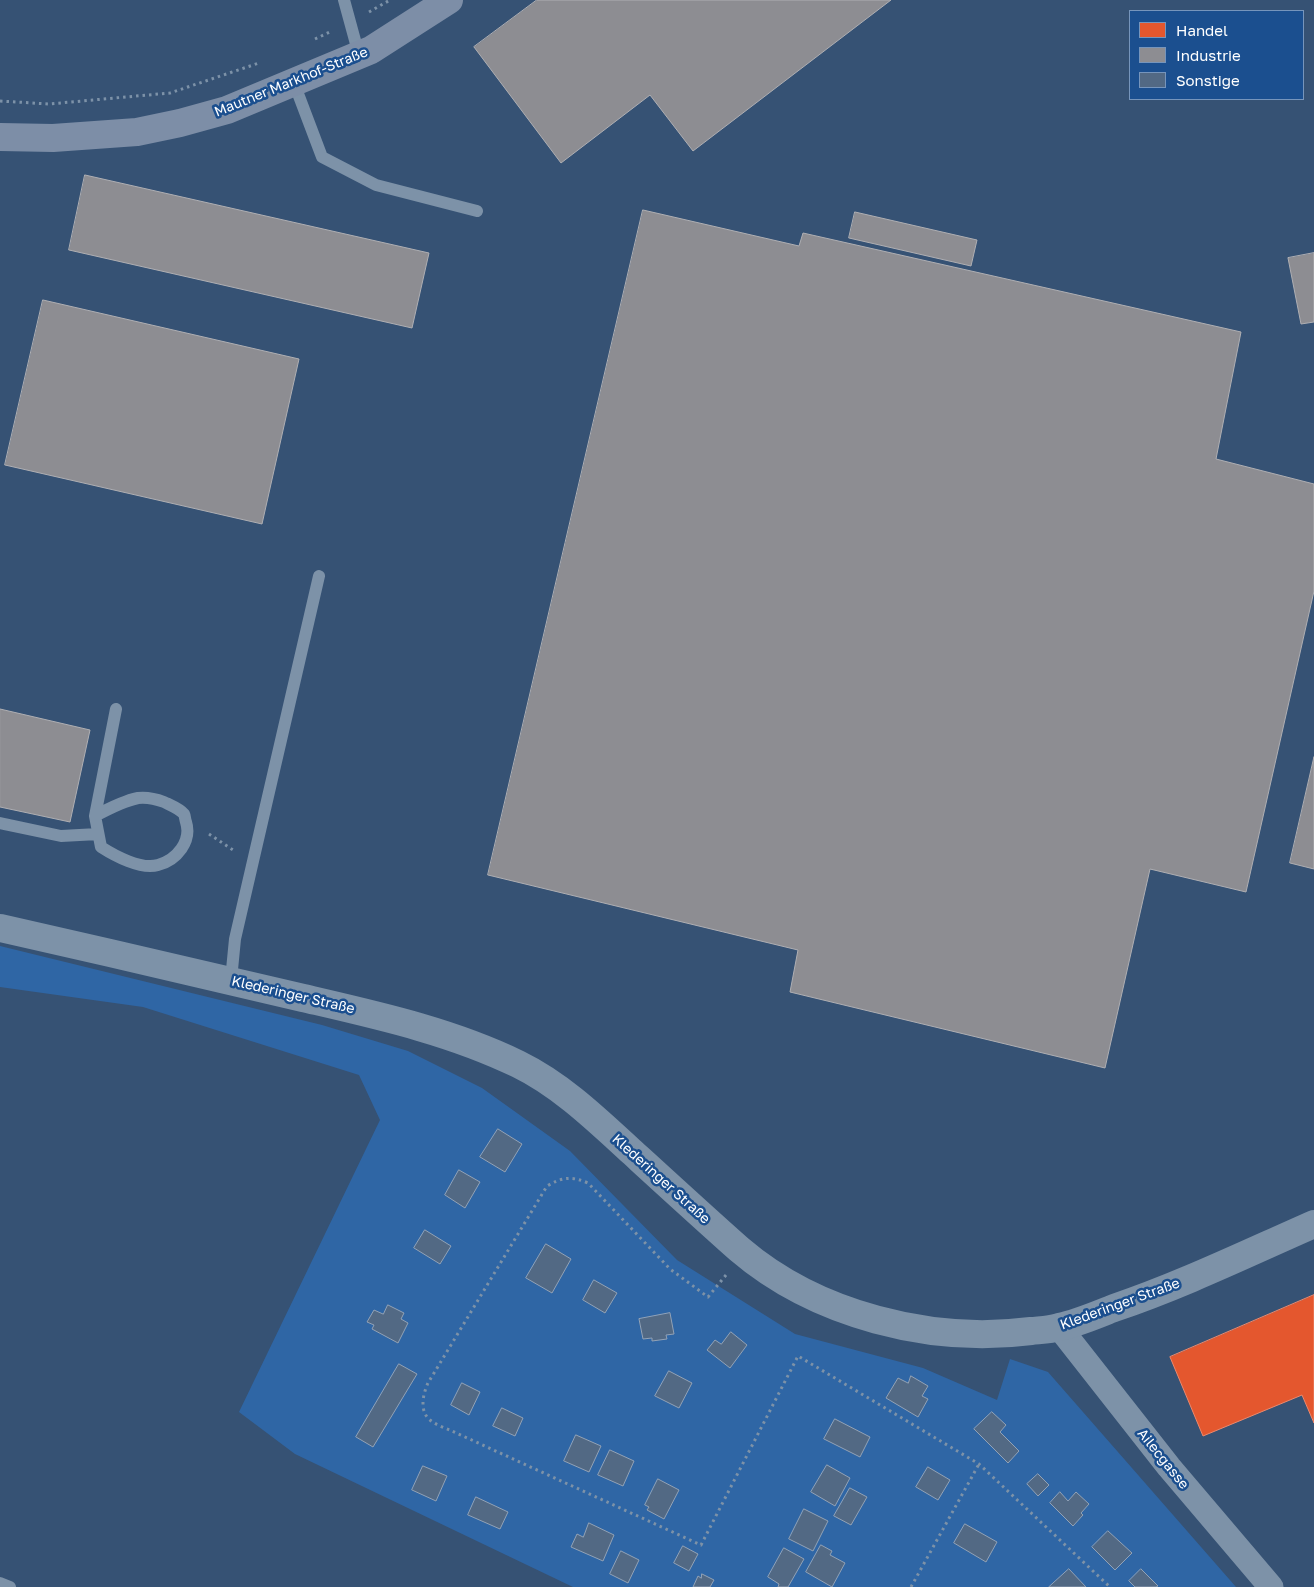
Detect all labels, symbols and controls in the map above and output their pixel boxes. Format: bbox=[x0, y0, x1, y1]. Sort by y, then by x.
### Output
legend bbox=[1129, 10, 1304, 100]
text: Handel bbox=[1176, 21, 1228, 39]
street label: Mautner Markhof-Straße bbox=[212, 44, 370, 120]
text: Industrie bbox=[1176, 46, 1241, 64]
text: Sonstige bbox=[1176, 71, 1240, 89]
street label: Klederinger Straße bbox=[230, 973, 356, 1017]
street label: Klederinger Straße bbox=[609, 1131, 713, 1227]
street label: Klederinger Straße bbox=[1058, 1275, 1182, 1333]
street label: Ailecgasse bbox=[1134, 1425, 1192, 1493]

